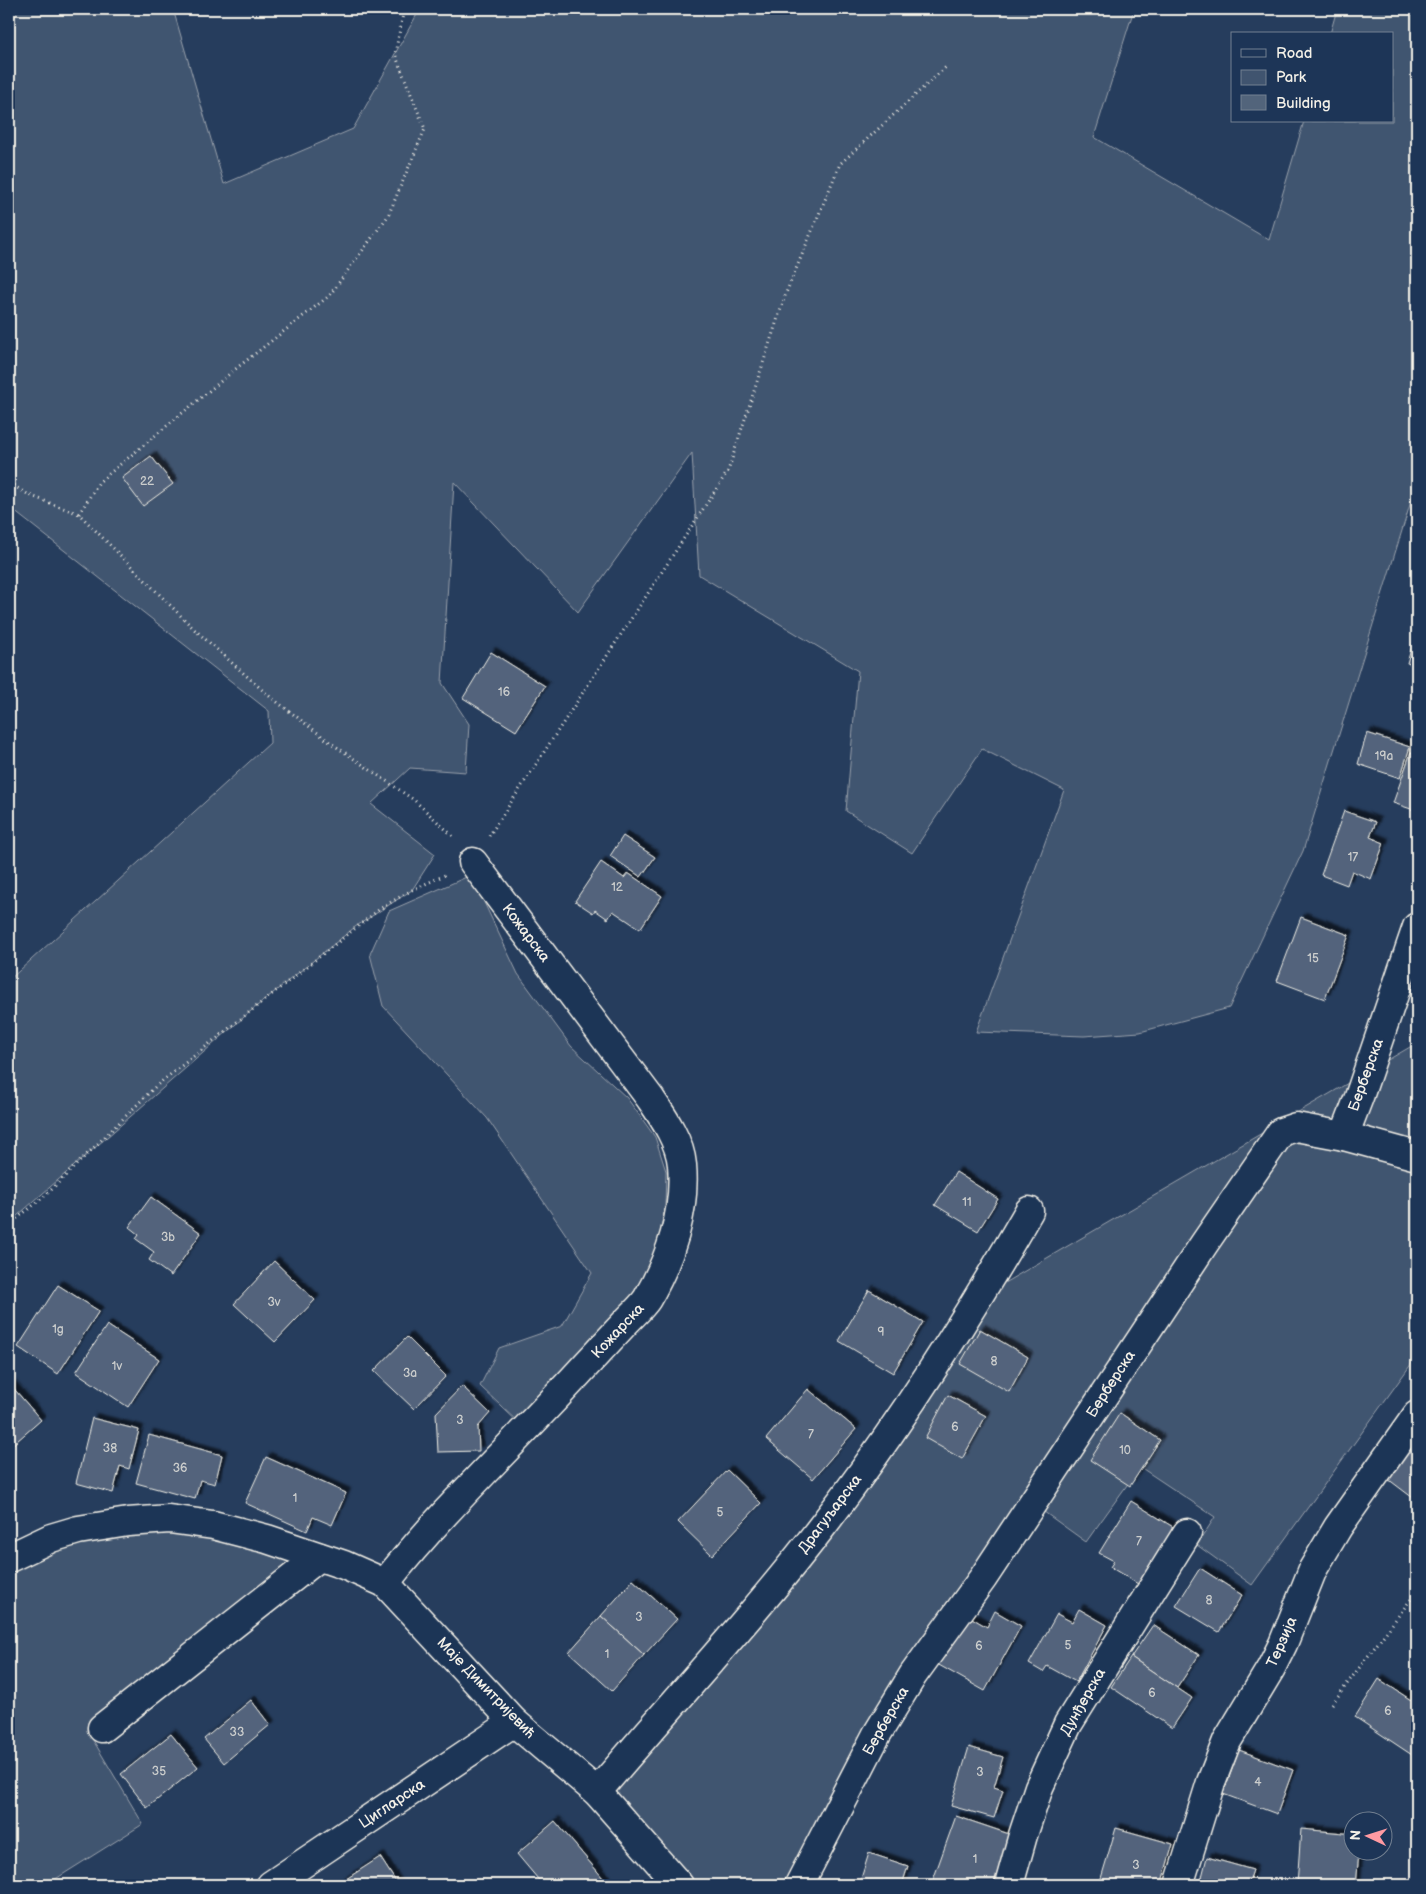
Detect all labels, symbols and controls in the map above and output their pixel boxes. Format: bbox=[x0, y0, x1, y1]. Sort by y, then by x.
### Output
legend bbox=[1231, 32, 1394, 122]
text: Road bbox=[1276, 44, 1312, 63]
text: Park bbox=[1276, 68, 1307, 87]
text: Building bbox=[1276, 94, 1331, 113]
house number: 22 bbox=[140, 474, 154, 489]
house number: 16 bbox=[498, 685, 510, 700]
house number: 19a bbox=[1375, 749, 1393, 764]
house number: 17 bbox=[1348, 850, 1358, 865]
house number: 12 bbox=[611, 880, 623, 895]
street label: Кожарска bbox=[498, 900, 554, 966]
house number: 15 bbox=[1307, 951, 1319, 966]
street label: Берберска bbox=[1344, 1036, 1388, 1114]
house number: 11 bbox=[962, 1195, 972, 1210]
house number: 3b bbox=[161, 1230, 175, 1245]
house number: 3v bbox=[267, 1295, 281, 1310]
street label: Кожарска bbox=[588, 1299, 648, 1363]
house number: 1g bbox=[52, 1322, 64, 1337]
house number: 9 bbox=[878, 1325, 885, 1340]
street label: Берберска bbox=[1082, 1347, 1140, 1421]
house number: 8 bbox=[991, 1354, 998, 1369]
house number: 1v bbox=[112, 1359, 122, 1374]
house number: 3a bbox=[403, 1366, 417, 1381]
house number: 3 bbox=[456, 1413, 464, 1428]
house number: 6 bbox=[951, 1420, 959, 1435]
house number: 7 bbox=[808, 1427, 814, 1442]
house number: 38 bbox=[103, 1441, 117, 1456]
house number: 10 bbox=[1119, 1443, 1131, 1458]
house number: 36 bbox=[173, 1461, 187, 1476]
street label: Драгуљарска bbox=[794, 1471, 866, 1557]
house number: 1 bbox=[293, 1491, 297, 1506]
house number: 5 bbox=[717, 1505, 724, 1520]
house number: 7 bbox=[1136, 1534, 1142, 1549]
house number: 8 bbox=[1206, 1593, 1213, 1608]
house number: 3 bbox=[635, 1610, 643, 1625]
street label: Терзија bbox=[1262, 1614, 1302, 1670]
street label: Маје Димитријевић bbox=[433, 1633, 539, 1743]
house number: 5 bbox=[1065, 1638, 1072, 1653]
house number: 6 bbox=[975, 1639, 983, 1654]
house number: 1 bbox=[605, 1647, 609, 1662]
street label: Дунђерска bbox=[1056, 1665, 1110, 1739]
street label: Берберска bbox=[859, 1683, 913, 1759]
house number: 6 bbox=[1148, 1686, 1156, 1701]
house number: 6 bbox=[1384, 1704, 1392, 1719]
house number: 33 bbox=[230, 1725, 244, 1740]
house number: 35 bbox=[152, 1764, 166, 1779]
house number: 3 bbox=[976, 1765, 984, 1780]
street label: Цигларска bbox=[355, 1775, 429, 1833]
house number: 4 bbox=[1254, 1775, 1262, 1790]
north arrow bbox=[1344, 1812, 1394, 1862]
text: N bbox=[1347, 1829, 1364, 1841]
house number: 1 bbox=[973, 1852, 977, 1867]
house number: 3 bbox=[1132, 1858, 1140, 1873]

